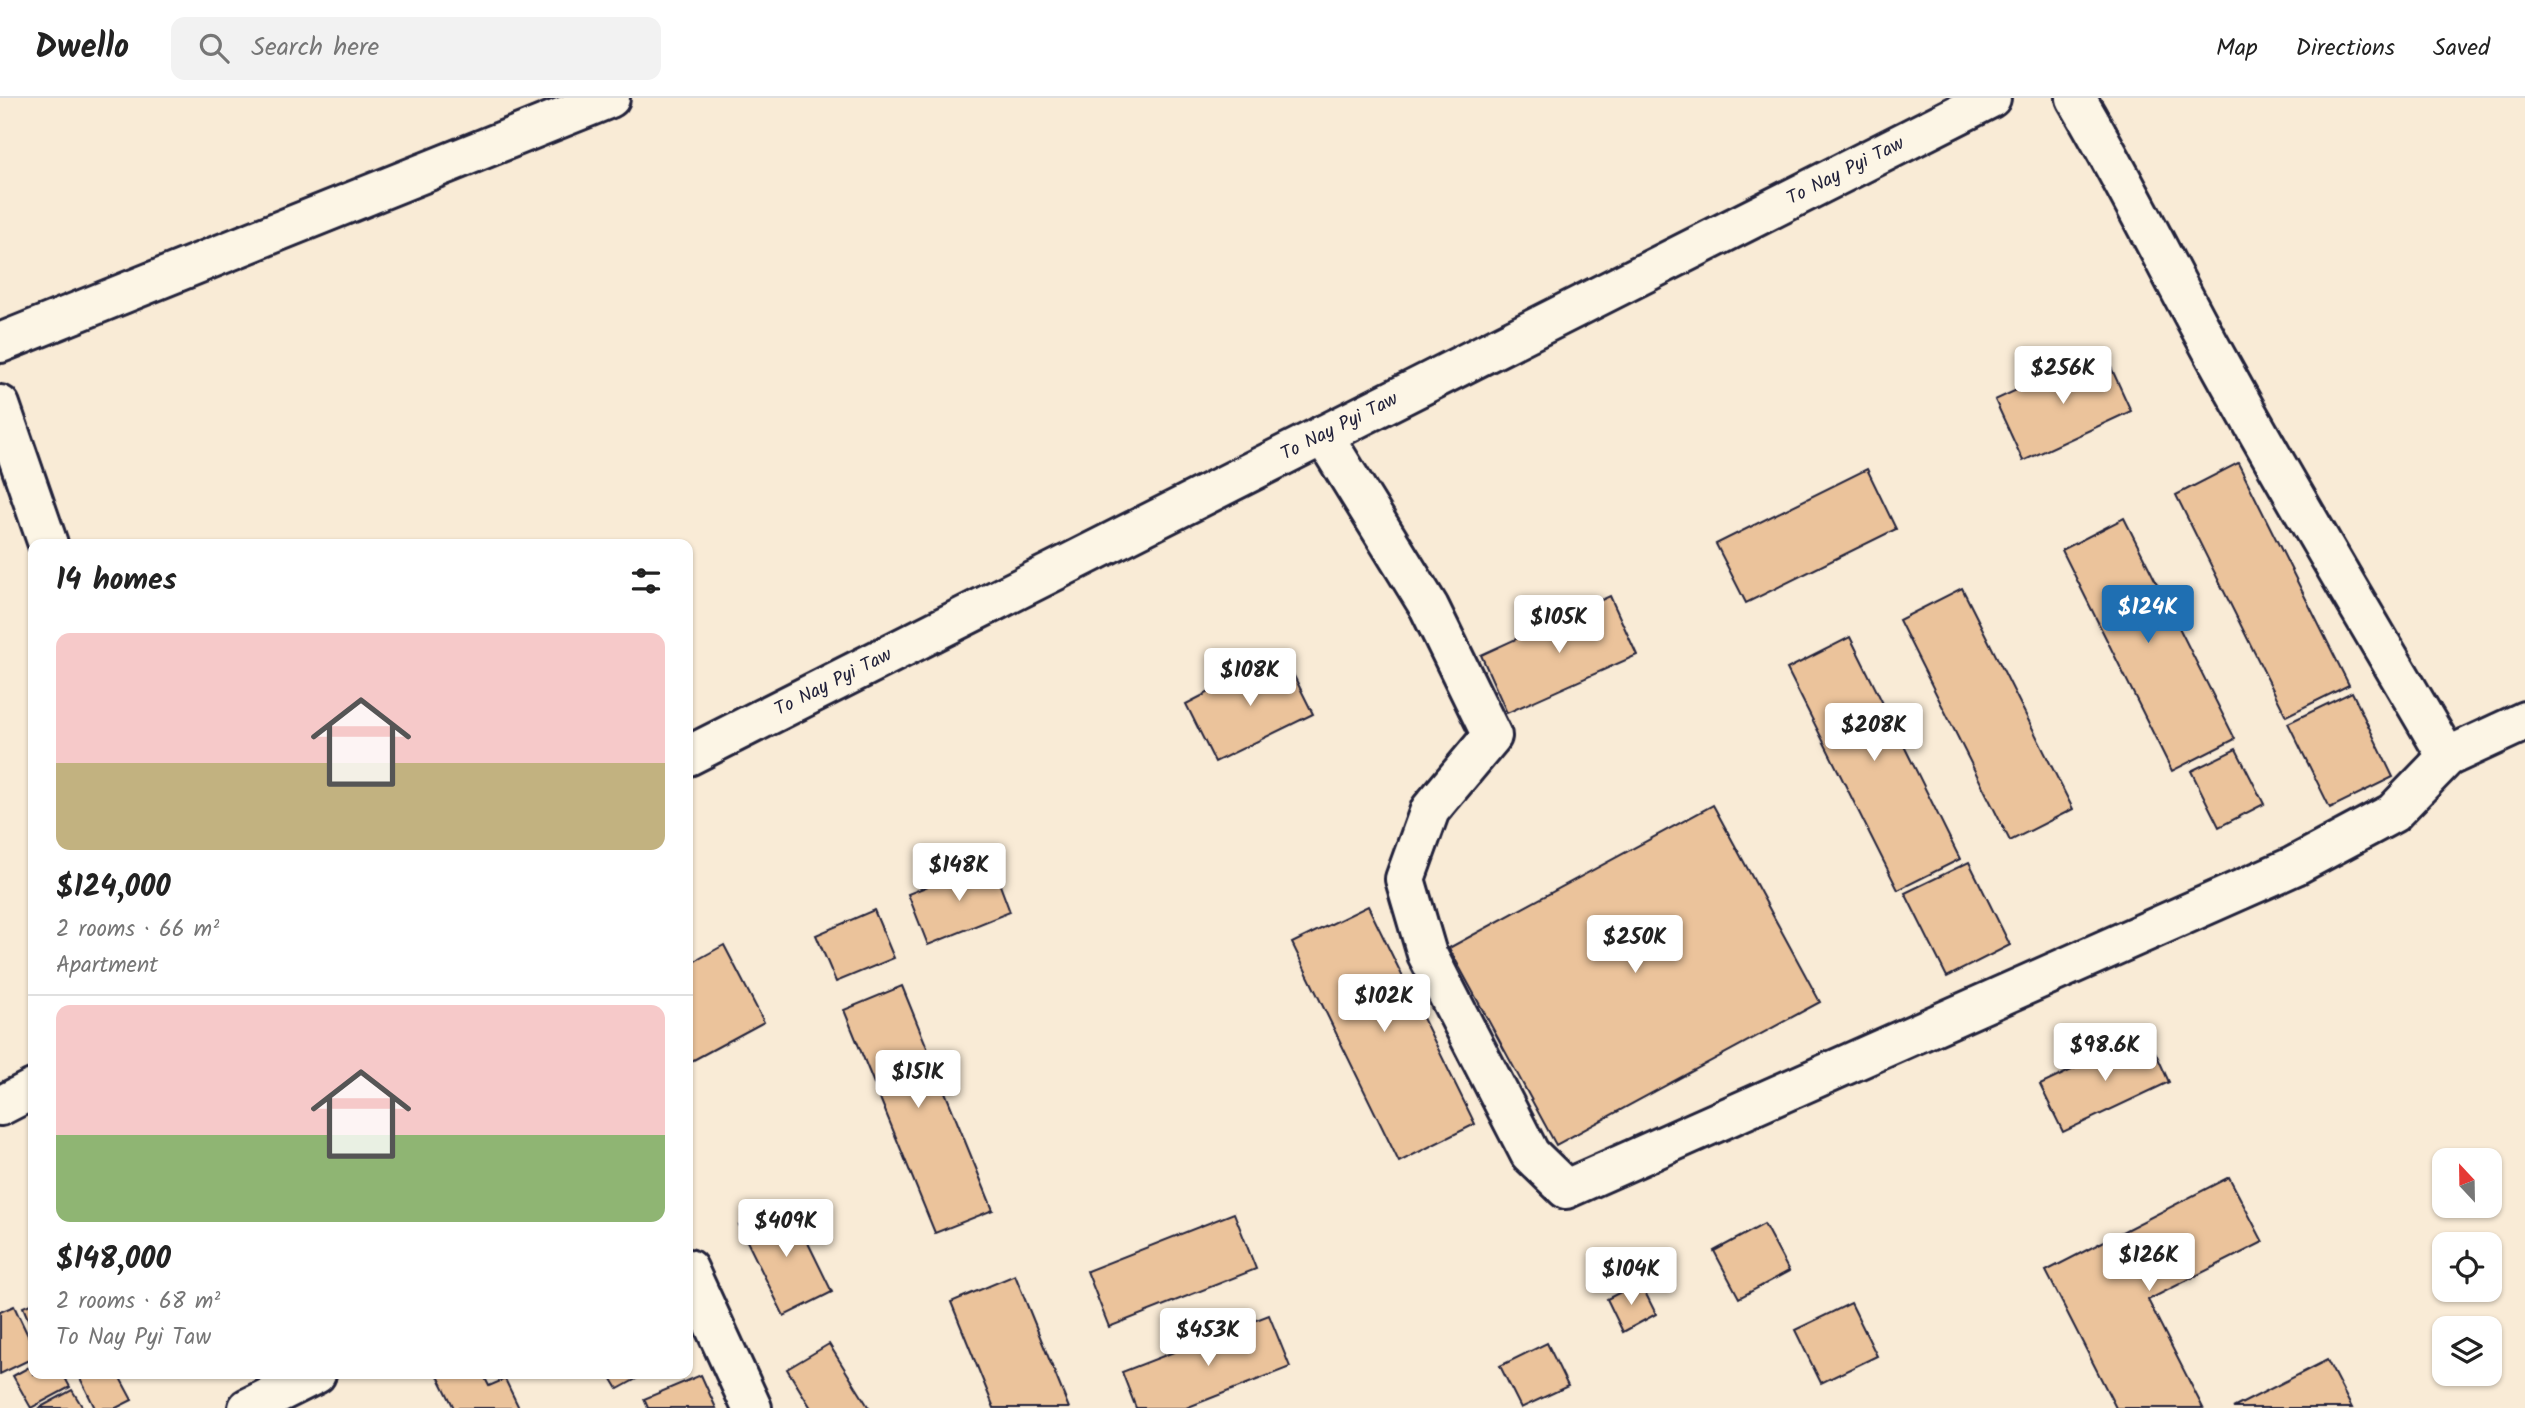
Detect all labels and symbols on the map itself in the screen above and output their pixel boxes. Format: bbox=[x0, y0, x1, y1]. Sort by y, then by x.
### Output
street label: To Nay Pyi Taw bbox=[1782, 129, 1910, 214]
pin: $256K bbox=[2014, 346, 2112, 406]
street label: To Nay Pyi Taw bbox=[1276, 385, 1404, 469]
pin: $124K bbox=[2099, 586, 2197, 645]
pin: $105K bbox=[1510, 596, 1608, 655]
street label: To Nay Pyi Taw bbox=[770, 640, 898, 725]
pin: $108K bbox=[1201, 648, 1299, 708]
pin: $208K bbox=[1825, 704, 1923, 763]
pin: $148K bbox=[910, 844, 1008, 903]
pin: $250K bbox=[1586, 916, 1684, 975]
pin: $102K bbox=[1335, 974, 1433, 1034]
pin: $98.6K bbox=[2048, 1024, 2162, 1083]
pin: $151K bbox=[869, 1051, 967, 1110]
north arrow bbox=[2432, 1148, 2502, 1218]
pin: $409K bbox=[737, 1200, 835, 1259]
pin: $126K bbox=[2100, 1234, 2198, 1293]
pin: $104K bbox=[1582, 1248, 1680, 1307]
pin: $453K bbox=[1159, 1308, 1257, 1368]

